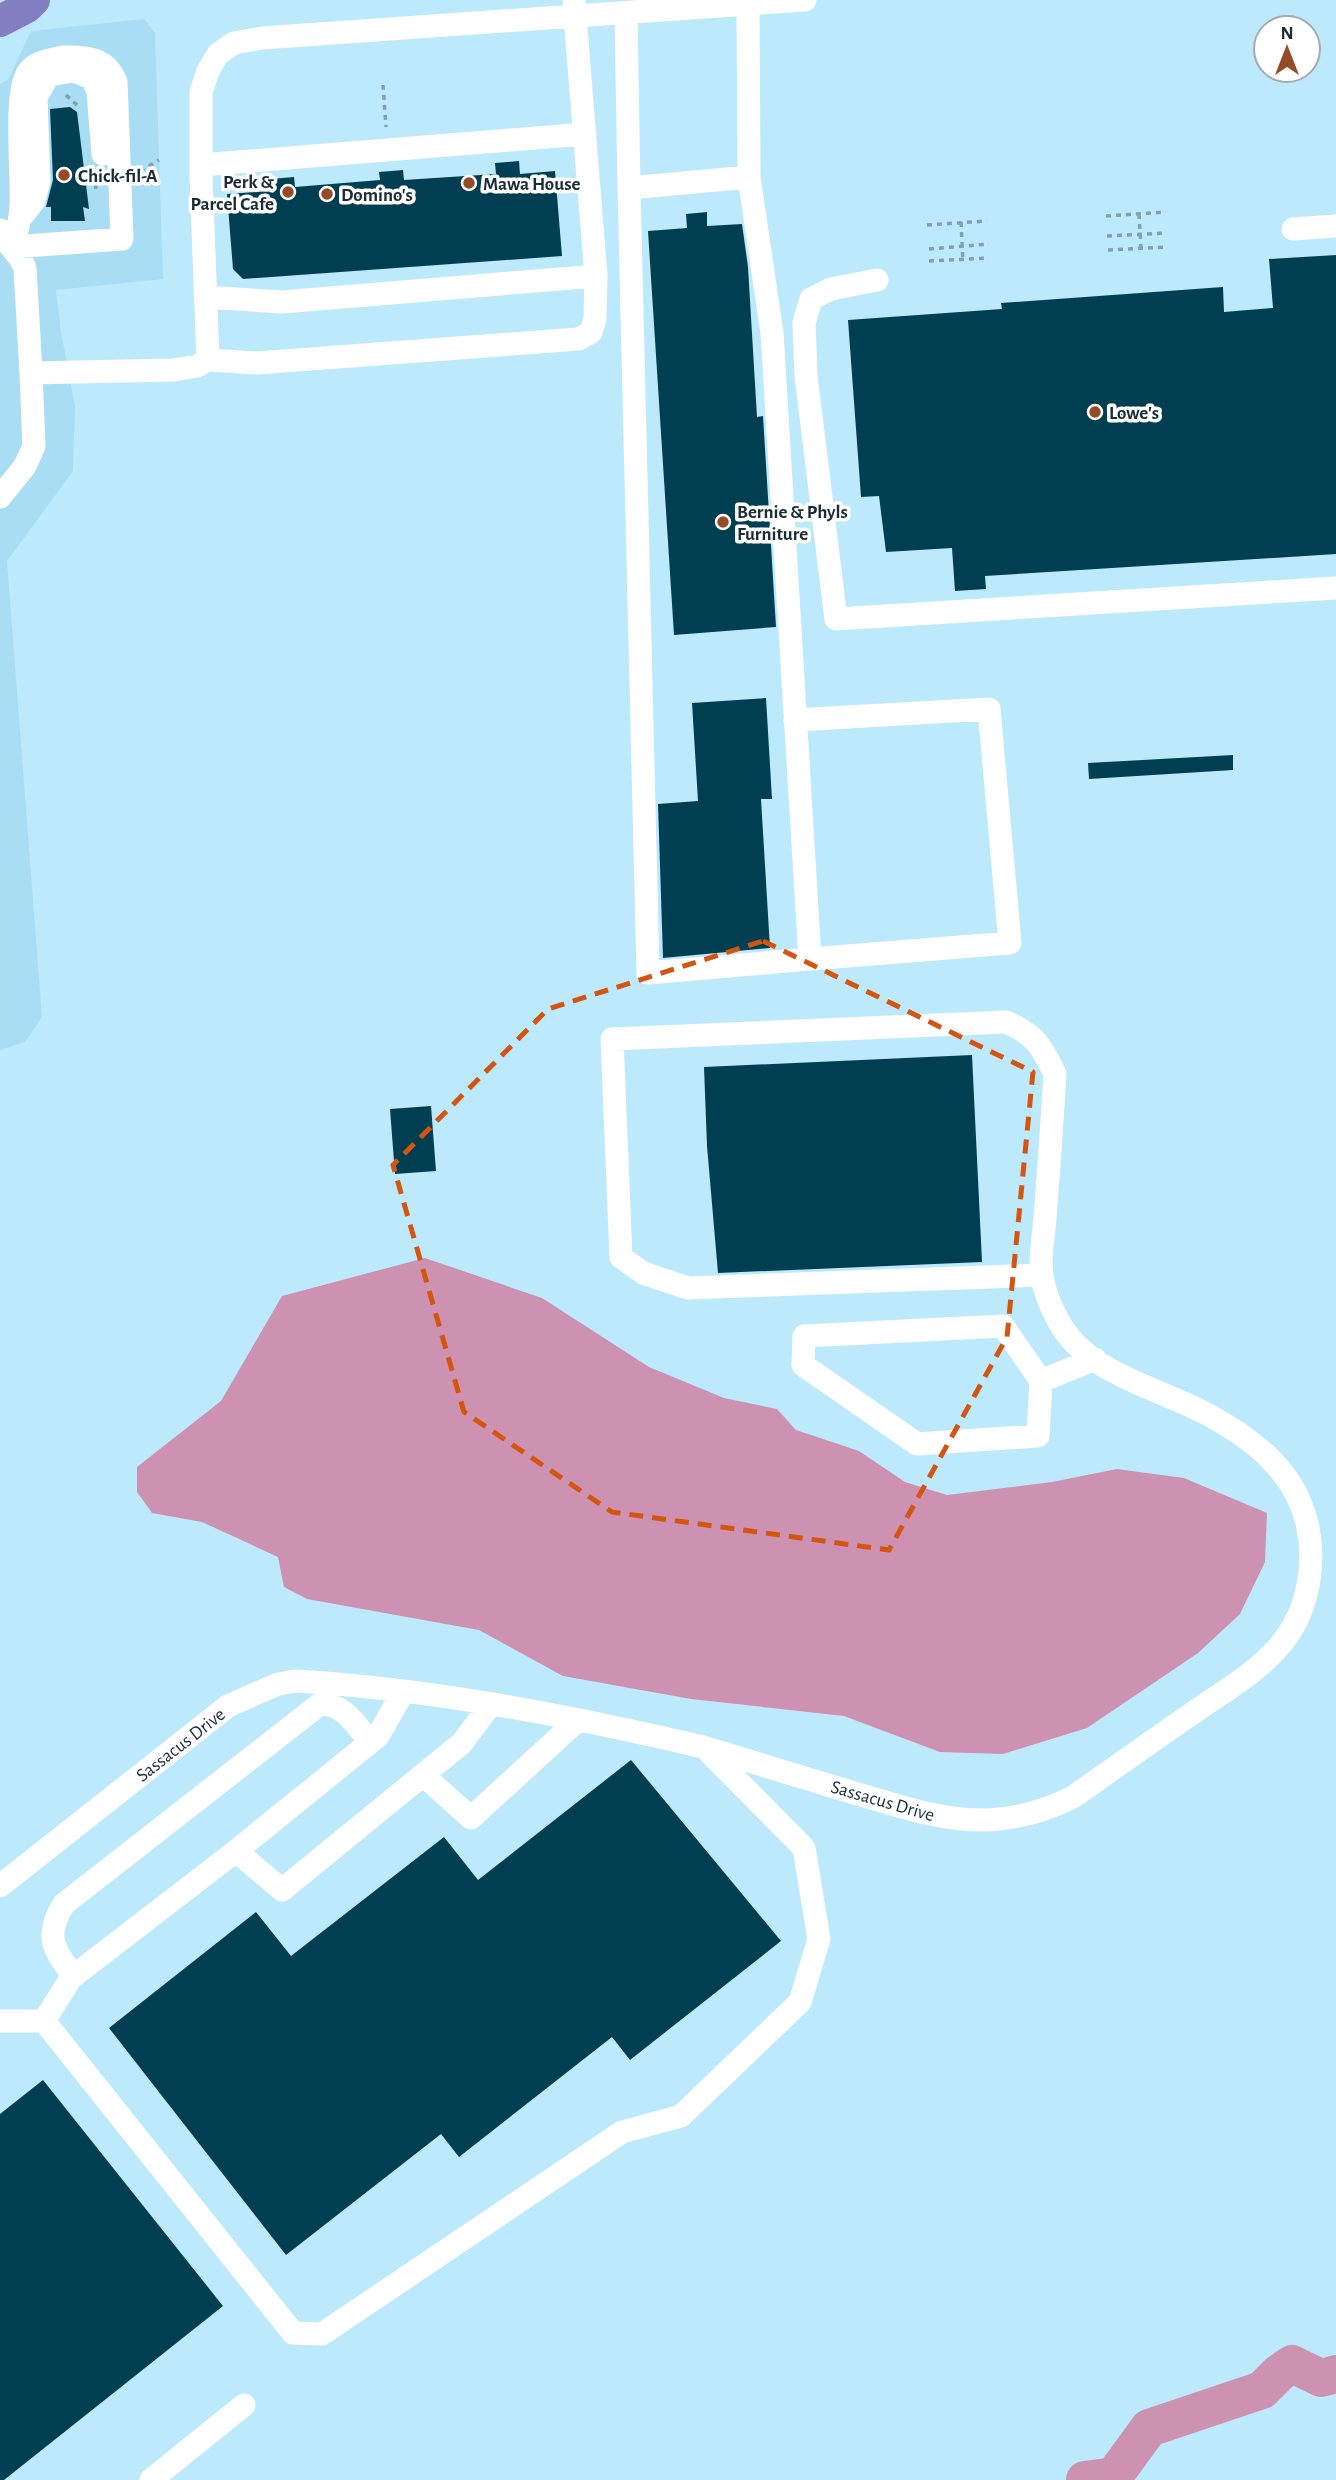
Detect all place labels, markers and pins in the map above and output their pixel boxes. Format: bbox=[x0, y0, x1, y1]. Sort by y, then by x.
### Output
marker: Chick-fil-A bbox=[56, 167, 72, 183]
place label: Chick-fil-A bbox=[78, 167, 158, 186]
place label: Perk & Parcel Cafe bbox=[190, 173, 274, 214]
marker: Mawa House bbox=[461, 175, 477, 191]
place label: Mawa House bbox=[483, 175, 580, 194]
marker: Perk & Parcel Cafe bbox=[280, 184, 296, 200]
marker: Domino's bbox=[319, 186, 335, 202]
place label: Domino's bbox=[341, 186, 413, 205]
marker: Lowe's bbox=[1087, 404, 1103, 420]
place label: Lowe's bbox=[1109, 404, 1159, 423]
place label: Bernie & Phyls Furniture bbox=[737, 503, 848, 544]
marker: Bernie & Phyls Furniture bbox=[715, 514, 731, 530]

